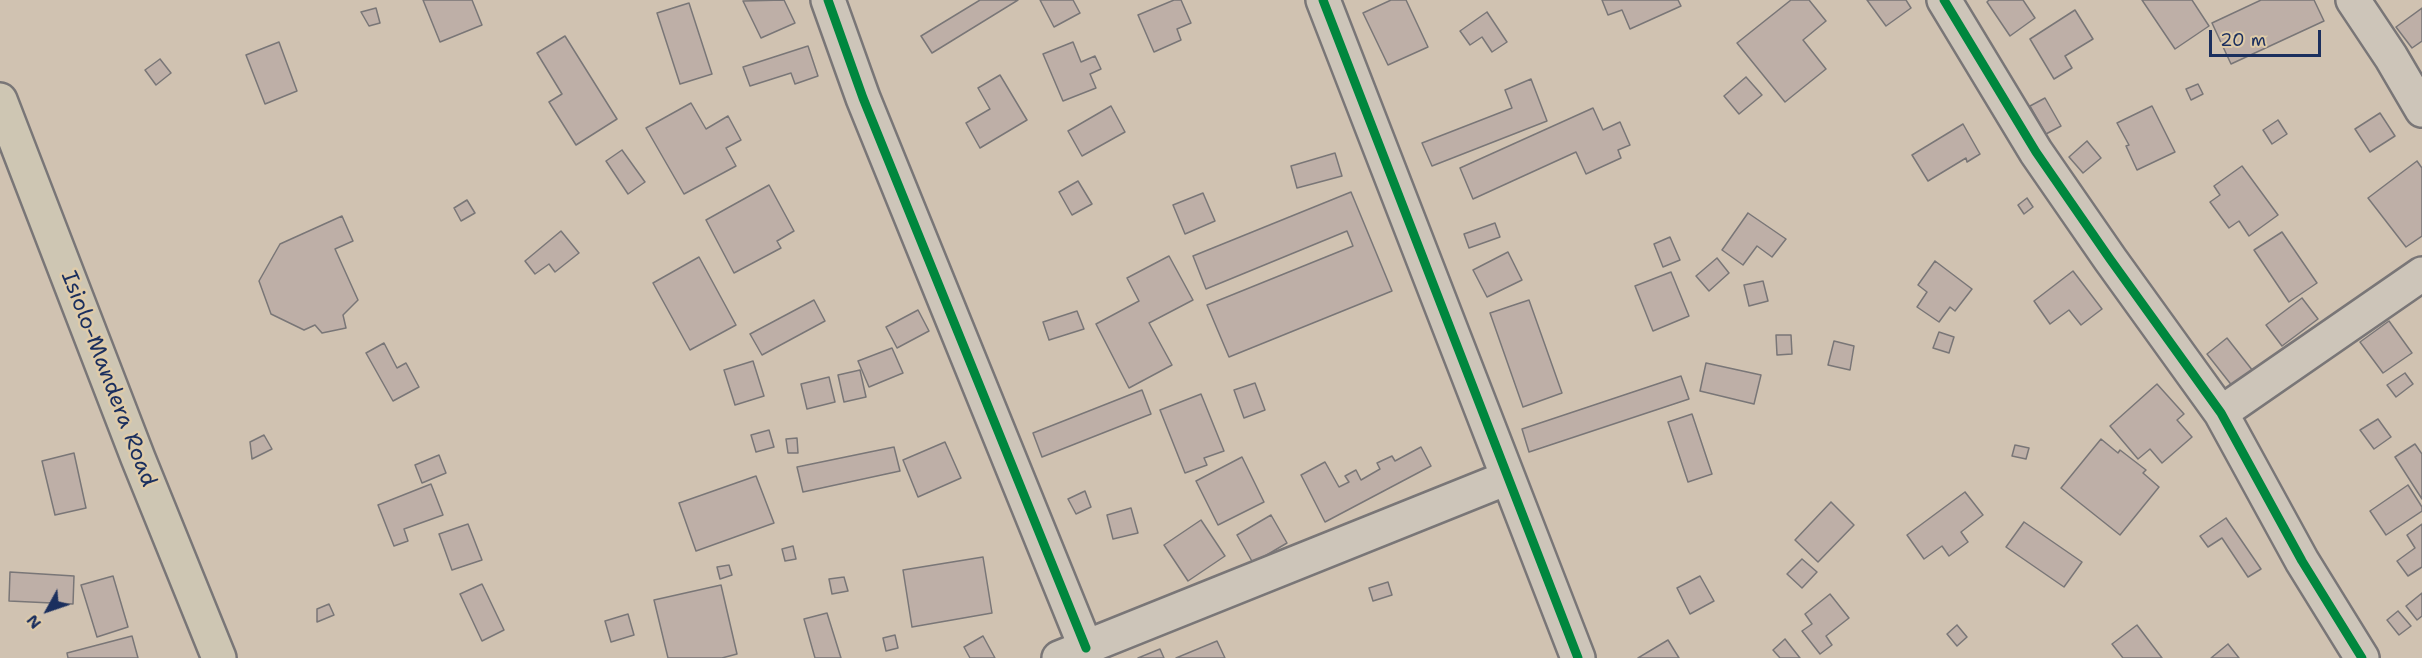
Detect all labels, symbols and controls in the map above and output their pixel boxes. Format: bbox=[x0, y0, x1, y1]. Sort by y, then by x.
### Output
scale bar bbox=[2212, 18, 2324, 56]
text: 20 m bbox=[2220, 28, 2266, 52]
street label: Isiolo-Mandera Road bbox=[55, 267, 161, 491]
north arrow bbox=[18, 580, 78, 640]
text: N bbox=[22, 610, 46, 634]

